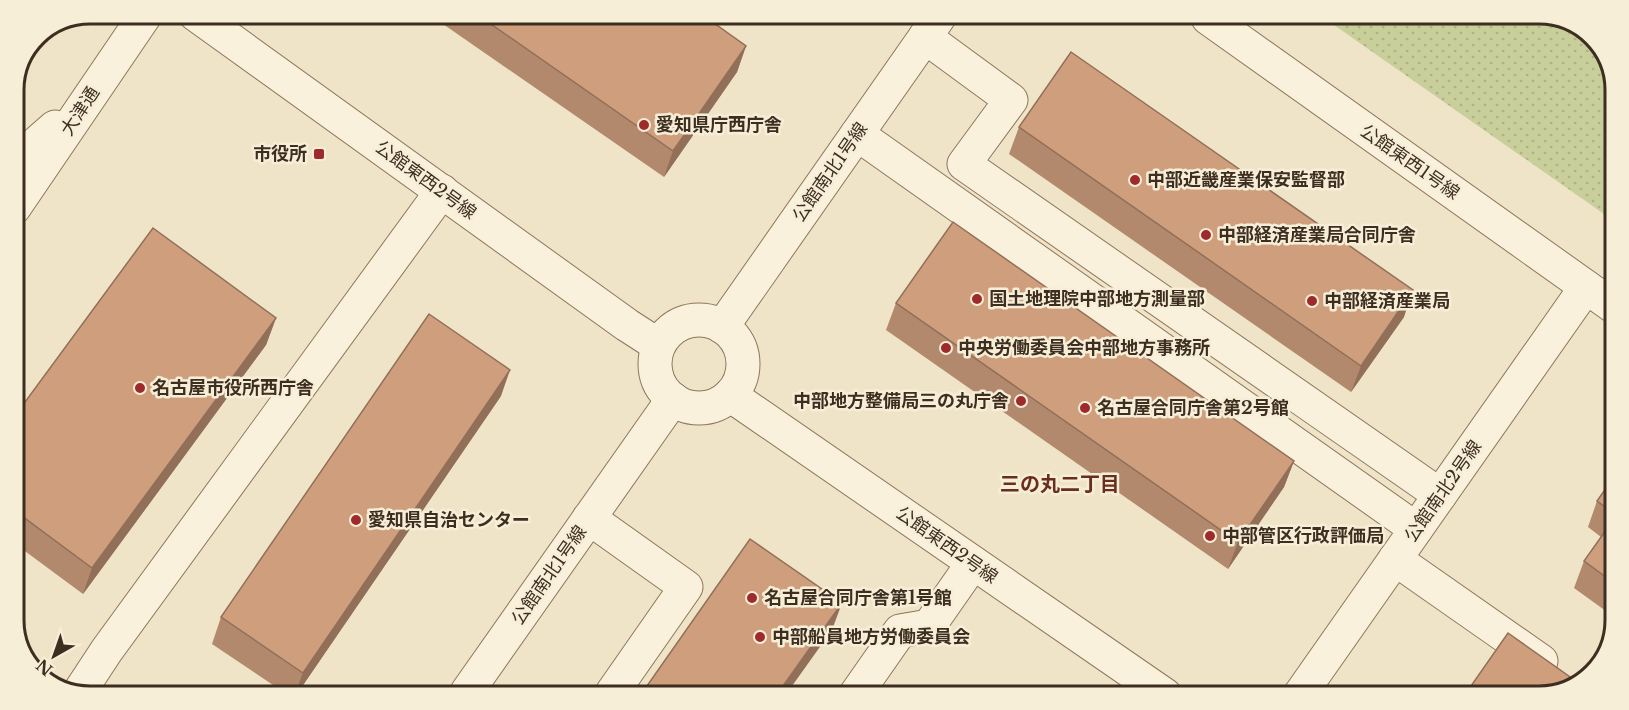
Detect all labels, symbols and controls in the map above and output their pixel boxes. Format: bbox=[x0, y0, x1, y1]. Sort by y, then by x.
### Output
street label: 大津通 bbox=[56, 82, 104, 140]
place label: 愛知県庁西庁舎 bbox=[656, 114, 782, 136]
marker: 愛知県庁西庁舎 bbox=[637, 118, 651, 132]
street label: 公館南北1号線 bbox=[788, 118, 872, 226]
street label: 公館東西1号線 bbox=[1356, 120, 1464, 204]
street label: 公館東西2号線 bbox=[371, 136, 481, 224]
place label: 市役所 bbox=[253, 143, 307, 165]
marker: 市役所 bbox=[312, 147, 326, 161]
place label: 中部近畿産業保安監督部 bbox=[1147, 169, 1345, 191]
marker: 中部近畿産業保安監督部 bbox=[1128, 173, 1142, 187]
place label: 中部経済産業局合同庁舎 bbox=[1218, 224, 1416, 246]
marker: 中部経済産業局合同庁舎 bbox=[1199, 228, 1213, 242]
place label: 国土地理院中部地方測量部 bbox=[989, 288, 1205, 310]
place label: 中部経済産業局 bbox=[1324, 290, 1450, 312]
marker: 国土地理院中部地方測量部 bbox=[970, 292, 984, 306]
marker: 中部経済産業局 bbox=[1305, 294, 1319, 308]
place label: 中央労働委員会中部地方事務所 bbox=[958, 337, 1210, 359]
marker: 中央労働委員会中部地方事務所 bbox=[939, 341, 953, 355]
place label: 名古屋市役所西庁舎 bbox=[152, 377, 314, 399]
marker: 名古屋市役所西庁舎 bbox=[133, 381, 147, 395]
place label: 中部地方整備局三の丸庁舎 bbox=[793, 390, 1009, 412]
marker: 中部地方整備局三の丸庁舎 bbox=[1014, 394, 1028, 408]
place label: 名古屋合同庁舎第2号館 bbox=[1097, 397, 1289, 419]
marker: 名古屋合同庁舎第2号館 bbox=[1078, 401, 1092, 415]
street label: 公館南北2号線 bbox=[1400, 436, 1486, 546]
district label: 三の丸二丁目 bbox=[1000, 472, 1120, 496]
street label: 公館東西2号線 bbox=[892, 502, 1002, 588]
place label: 愛知県自治センター bbox=[368, 509, 530, 531]
marker: 愛知県自治センター bbox=[349, 513, 363, 527]
street label: 公館南北1号線 bbox=[507, 521, 591, 629]
place label: 中部管区行政評価局 bbox=[1222, 525, 1384, 547]
marker: 中部管区行政評価局 bbox=[1203, 529, 1217, 543]
place label: 名古屋合同庁舎第1号館 bbox=[764, 587, 952, 609]
marker: 名古屋合同庁舎第1号館 bbox=[745, 591, 759, 605]
north arrow bbox=[24, 626, 84, 686]
place label: 中部船員地方労働委員会 bbox=[772, 626, 970, 648]
marker: 中部船員地方労働委員会 bbox=[753, 630, 767, 644]
text: N bbox=[32, 655, 57, 680]

